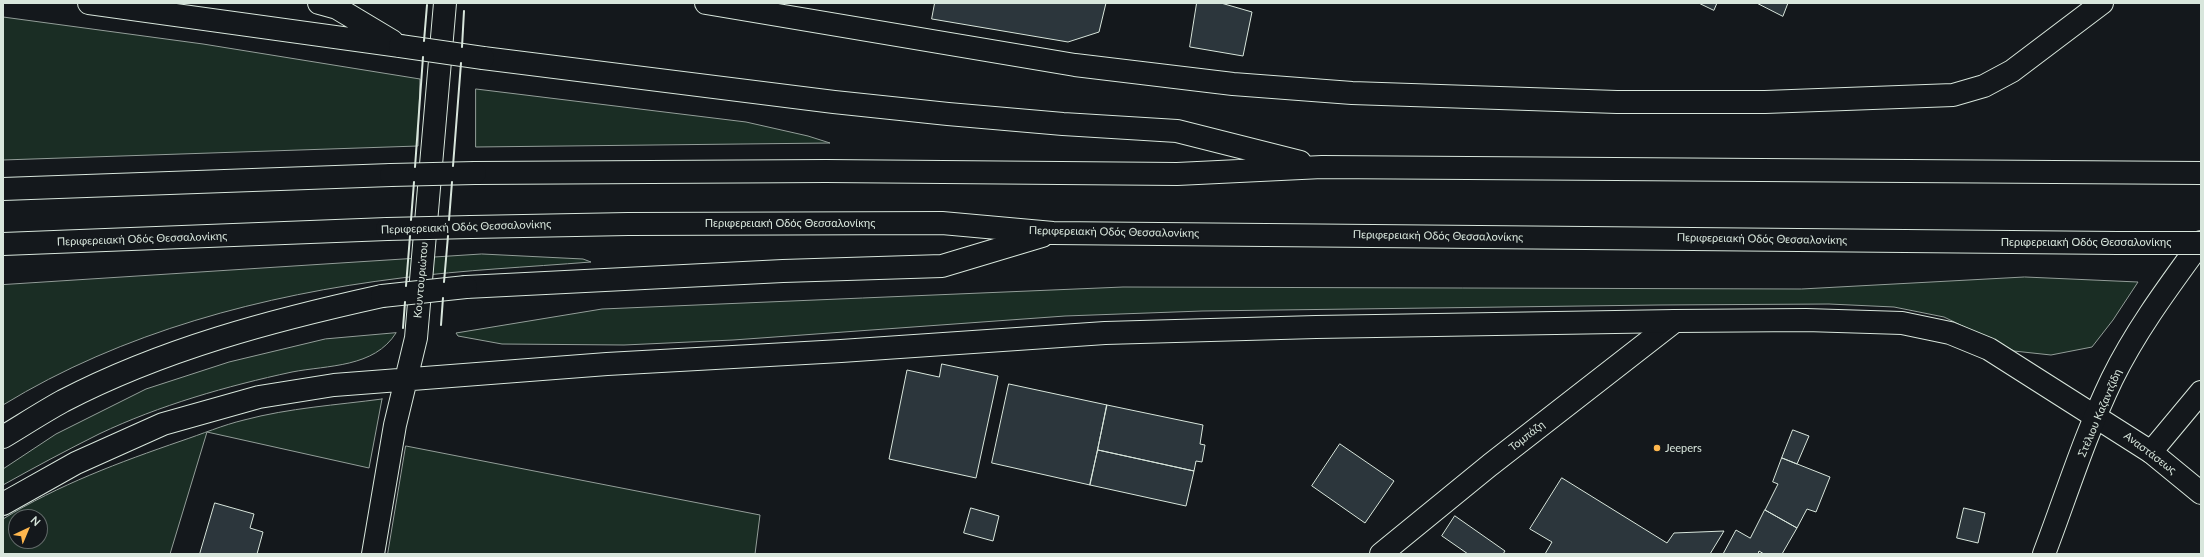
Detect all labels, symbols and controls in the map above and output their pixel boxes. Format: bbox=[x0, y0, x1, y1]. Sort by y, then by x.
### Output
street label: Περιφερειακή Οδός Θεσσαλονίκης bbox=[705, 216, 875, 230]
street label: Περιφερειακή Οδός Θεσσαλονίκης bbox=[381, 217, 551, 237]
street label: Περιφερειακή Οδός Θεσσαλονίκης bbox=[1029, 224, 1199, 240]
street label: Περιφερειακή Οδός Θεσσαλονίκης bbox=[1353, 228, 1523, 244]
street label: Περιφερειακή Οδός Θεσσαλονίκης bbox=[57, 229, 227, 249]
street label: Περιφερειακή Οδός Θεσσαλονίκης bbox=[1677, 231, 1847, 247]
street label: Περιφερειακή Οδός Θεσσαλονίκης bbox=[2001, 235, 2171, 249]
street label: Κουντουριώτου bbox=[411, 241, 431, 319]
street label: Στέλιου Καζαντζίδη bbox=[2076, 367, 2124, 459]
street label: Τομπάζη bbox=[1506, 418, 1548, 454]
street label: Αναστάσεως bbox=[2121, 429, 2179, 477]
place label: Jeepers bbox=[1665, 441, 1702, 455]
marker: Jeepers bbox=[1652, 443, 1662, 453]
north arrow bbox=[8, 509, 48, 549]
text: N bbox=[28, 513, 44, 528]

